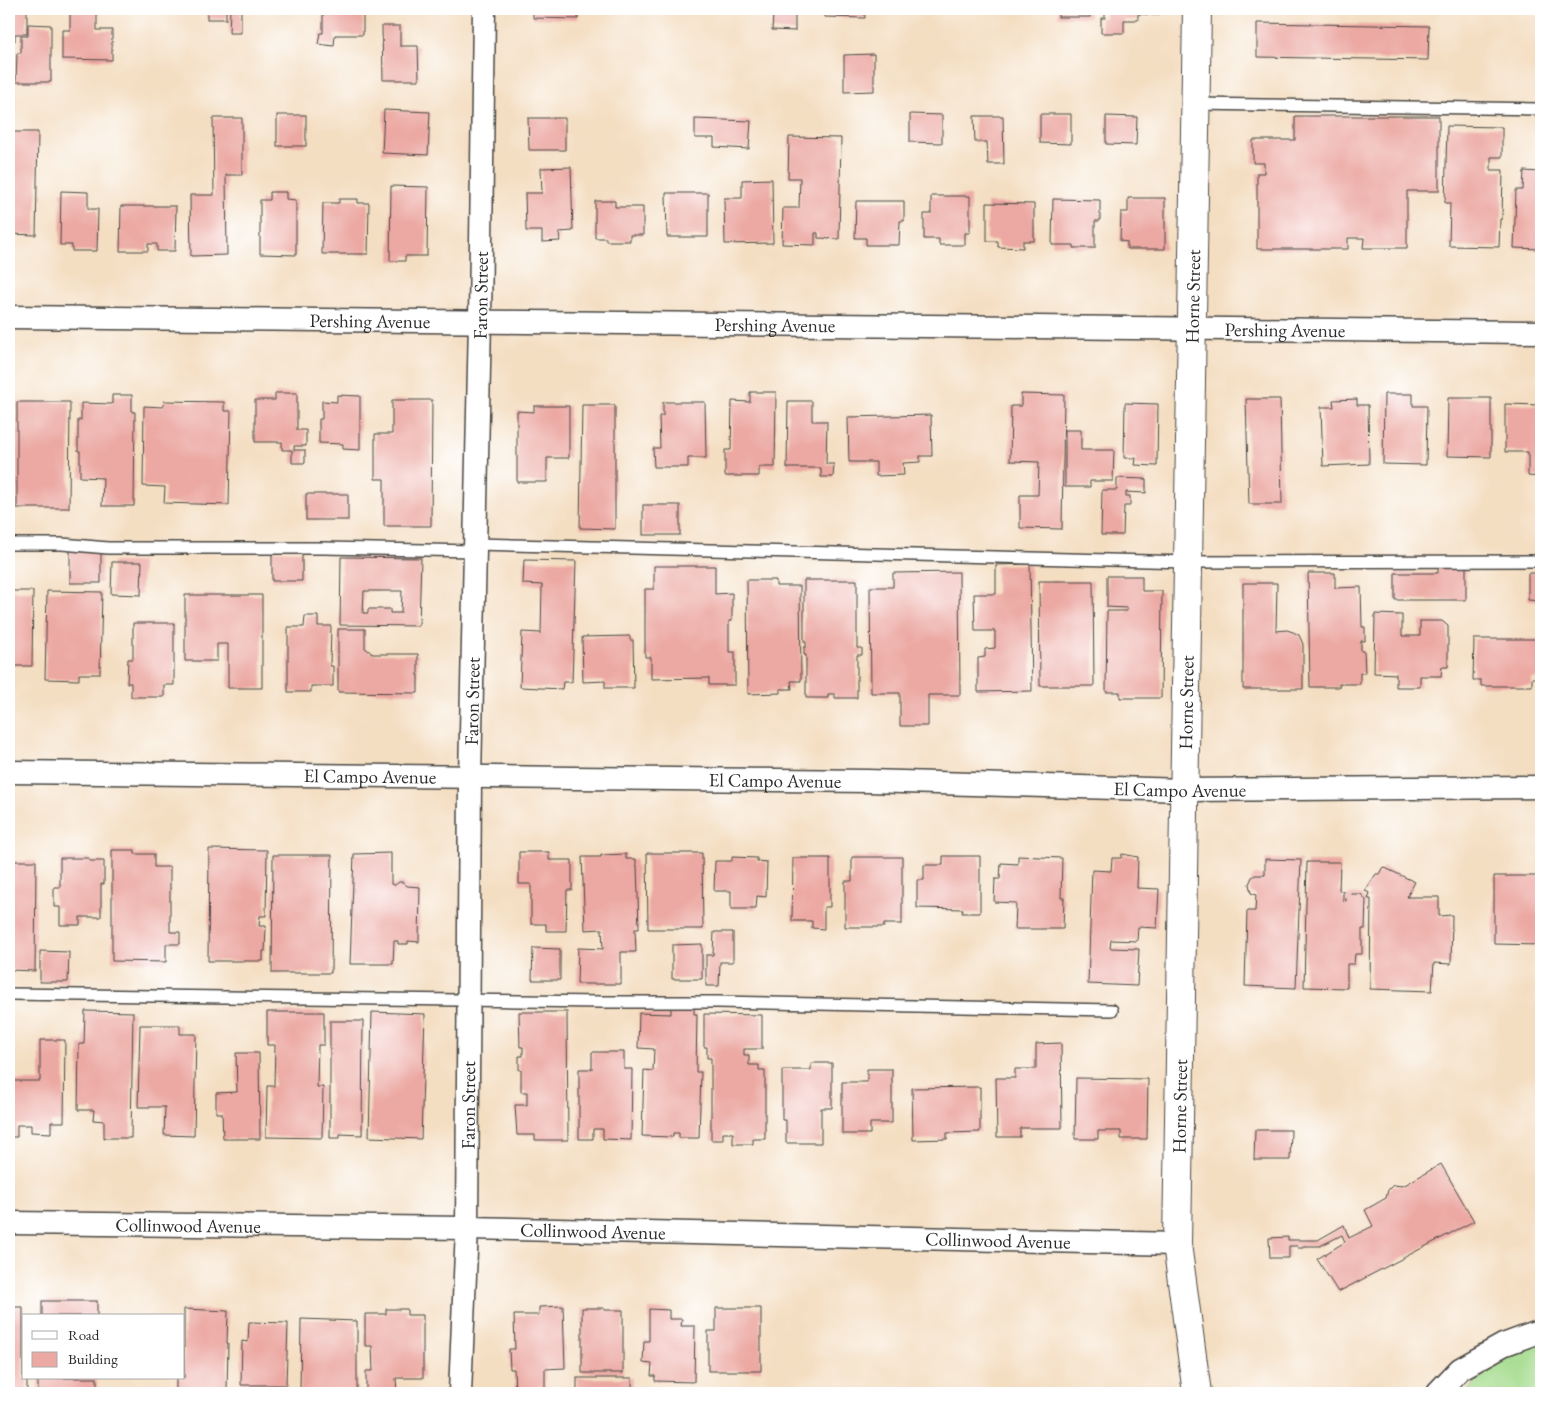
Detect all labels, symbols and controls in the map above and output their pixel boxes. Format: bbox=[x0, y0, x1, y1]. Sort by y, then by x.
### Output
street label: Horne Street bbox=[1180, 249, 1206, 344]
street label: Faron Street bbox=[468, 251, 494, 340]
street label: Pershing Avenue bbox=[310, 308, 430, 334]
street label: Pershing Avenue bbox=[715, 312, 835, 338]
street label: Pershing Avenue bbox=[1224, 317, 1345, 343]
street label: Horne Street bbox=[1173, 655, 1200, 750]
street label: Faron Street bbox=[459, 657, 486, 746]
street label: El Campo Avenue bbox=[304, 763, 436, 789]
street label: El Campo Avenue bbox=[708, 767, 841, 794]
street label: El Campo Avenue bbox=[1113, 776, 1246, 803]
street label: Horne Street bbox=[1166, 1059, 1193, 1154]
street label: Faron Street bbox=[456, 1061, 481, 1149]
street label: Collinwood Avenue bbox=[115, 1212, 261, 1239]
street label: Collinwood Avenue bbox=[520, 1217, 666, 1245]
street label: Collinwood Avenue bbox=[925, 1226, 1071, 1255]
legend bbox=[22, 1314, 185, 1380]
text: Road bbox=[68, 1325, 100, 1344]
text: Building bbox=[68, 1349, 118, 1368]

